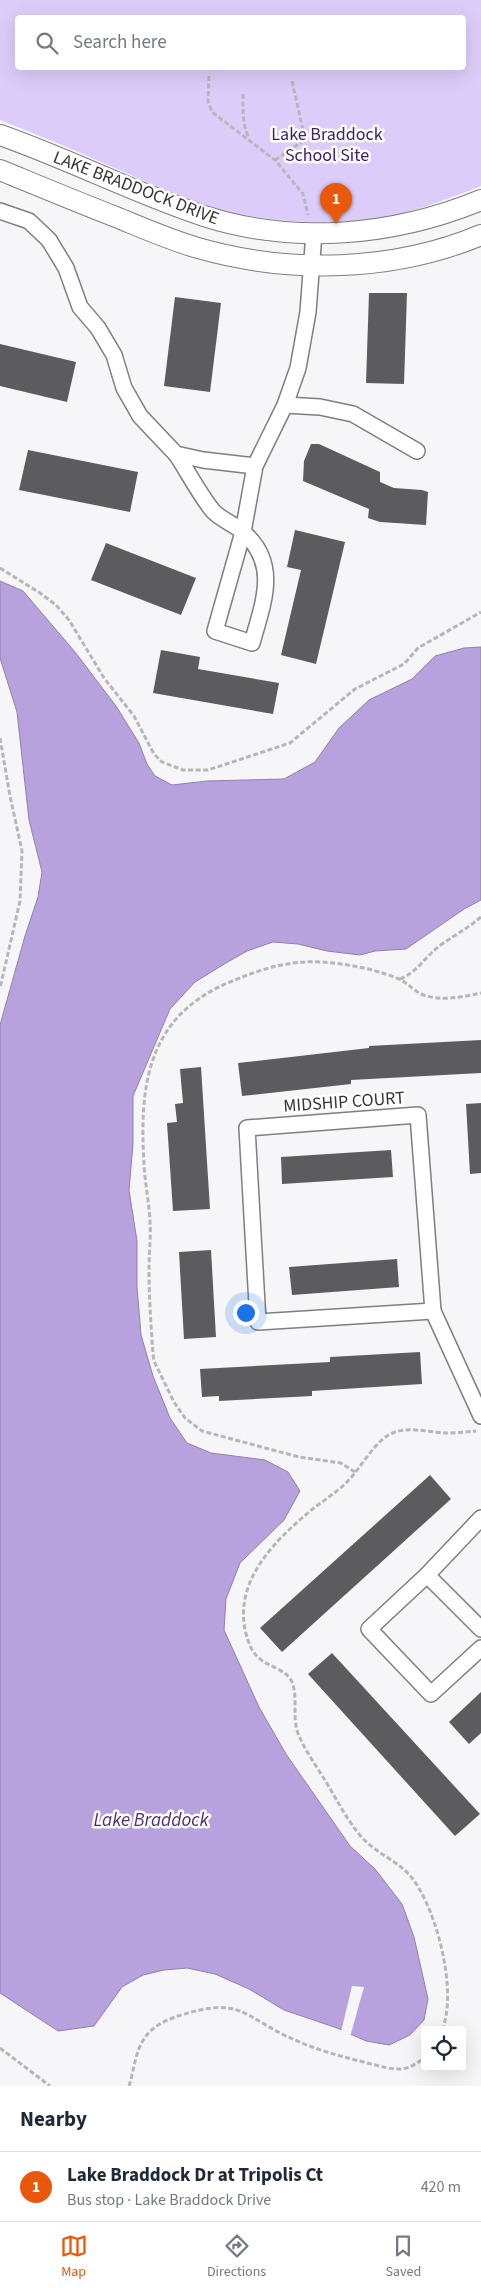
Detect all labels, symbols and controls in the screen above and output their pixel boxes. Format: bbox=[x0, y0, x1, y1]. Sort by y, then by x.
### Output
search box bbox=[15, 15, 466, 70]
icon: search bbox=[33, 29, 61, 57]
text: Search here bbox=[73, 29, 167, 56]
park label: Lake Braddock School Site bbox=[271, 122, 383, 168]
street label: LAKE BRADDOCK DRIVE bbox=[49, 145, 223, 231]
pin: 1 bbox=[320, 183, 352, 224]
street label: MIDSHIP COURT bbox=[282, 1085, 406, 1119]
your location bbox=[233, 1300, 259, 1326]
water label: Lake Braddock bbox=[93, 1807, 209, 1834]
map controls bbox=[421, 2026, 466, 2071]
button: locate bbox=[421, 2026, 466, 2071]
text: Nearby bbox=[20, 2104, 87, 2134]
text: Lake Braddock Dr at Tripolis Ct bbox=[67, 2162, 323, 2189]
text: 1 bbox=[32, 2176, 40, 2198]
text: 420 m bbox=[421, 2176, 461, 2198]
text: Bus stop · Lake Braddock Drive bbox=[67, 2189, 271, 2211]
tab: Map bbox=[60, 2232, 88, 2282]
tab: Directions bbox=[207, 2232, 266, 2282]
tab: Saved bbox=[386, 2232, 421, 2282]

